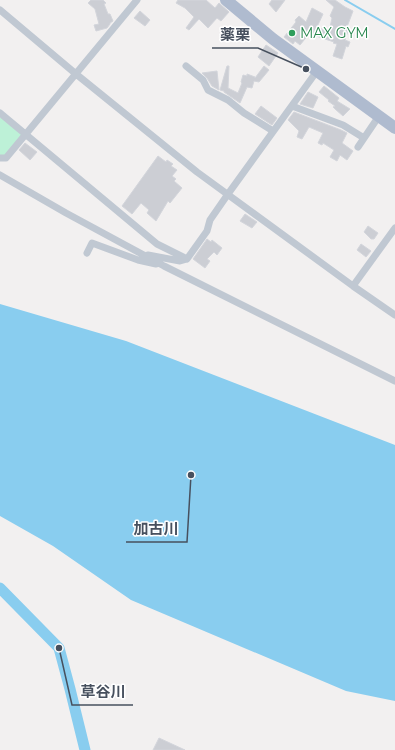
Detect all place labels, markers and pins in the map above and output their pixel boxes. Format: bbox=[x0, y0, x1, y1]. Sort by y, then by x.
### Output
callout: 薬栗 bbox=[212, 21, 258, 48]
place label: MAX GYM bbox=[300, 24, 369, 42]
marker: MAX GYM bbox=[287, 28, 297, 38]
callout: 加古川 bbox=[126, 515, 187, 542]
callout: 草谷川 bbox=[72, 678, 133, 705]

